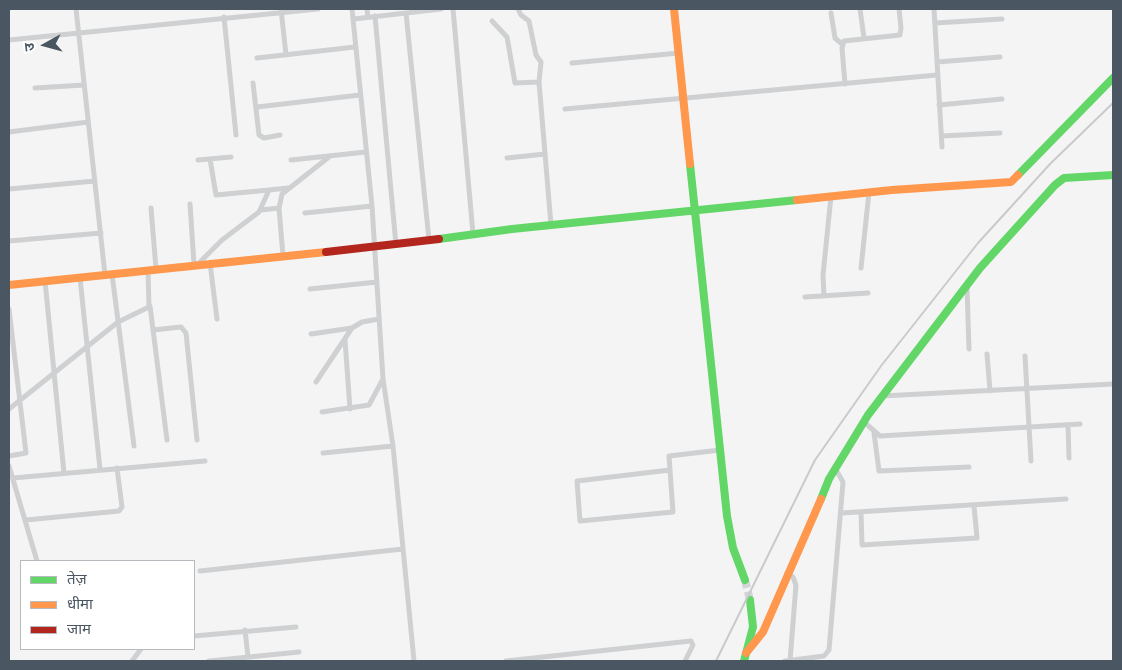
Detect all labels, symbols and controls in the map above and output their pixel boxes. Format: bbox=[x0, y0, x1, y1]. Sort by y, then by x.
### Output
north arrow bbox=[20, 20, 70, 70]
text: उ bbox=[21, 42, 39, 52]
legend bbox=[20, 560, 195, 650]
text: तेज़ bbox=[67, 570, 87, 588]
text: धीमा bbox=[67, 595, 93, 613]
text: जाम bbox=[67, 620, 91, 638]

